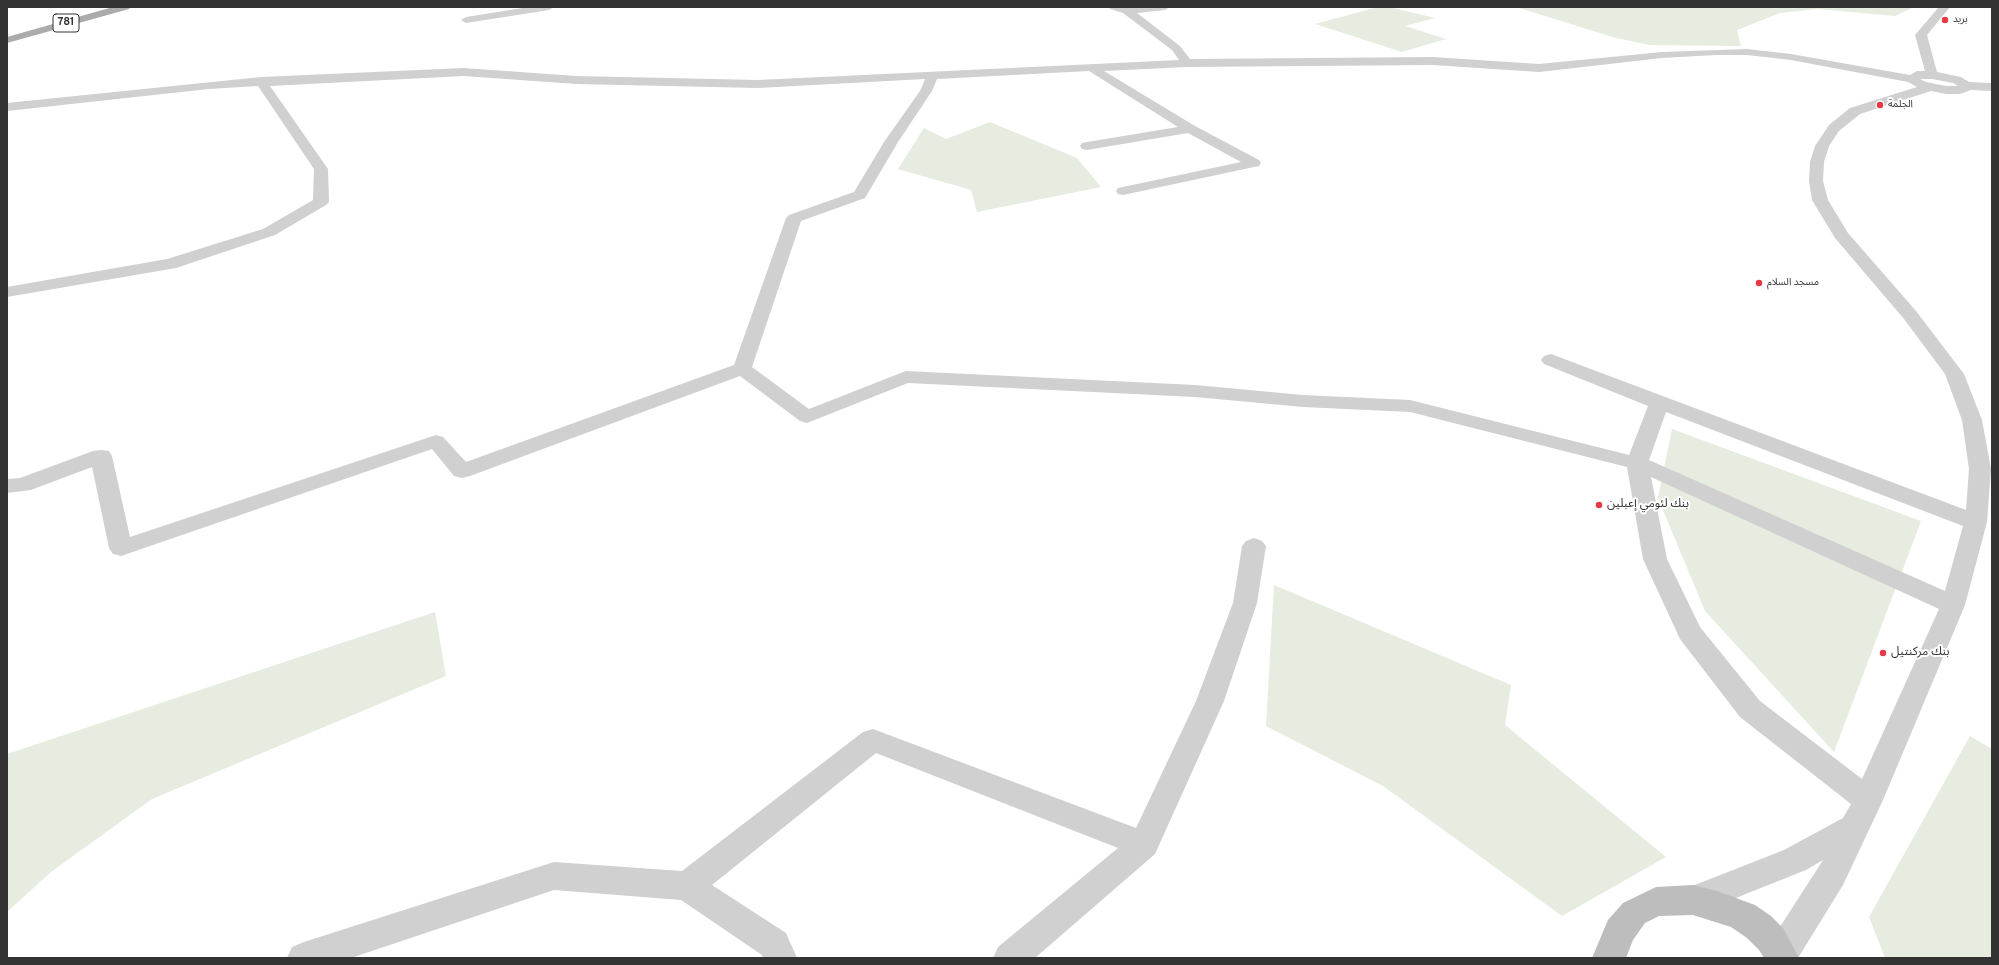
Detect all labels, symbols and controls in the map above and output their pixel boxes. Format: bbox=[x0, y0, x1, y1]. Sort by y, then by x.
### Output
road number: 781 bbox=[53, 14, 79, 32]
place label: بريد bbox=[1953, 14, 1968, 26]
marker: بريد bbox=[1940, 15, 1950, 25]
place label: الجلمة bbox=[1888, 99, 1913, 111]
marker: الجلمة bbox=[1875, 100, 1885, 110]
place label: مسجد السلام bbox=[1767, 277, 1819, 289]
marker: مسجد السلام bbox=[1754, 278, 1764, 288]
place label: بنك لئومي إعبلين bbox=[1607, 498, 1689, 512]
marker: بنك لئومي إعبلين bbox=[1594, 500, 1604, 510]
place label: بنك مركنتيل bbox=[1891, 646, 1950, 660]
marker: بنك مركنتيل bbox=[1878, 648, 1888, 658]

